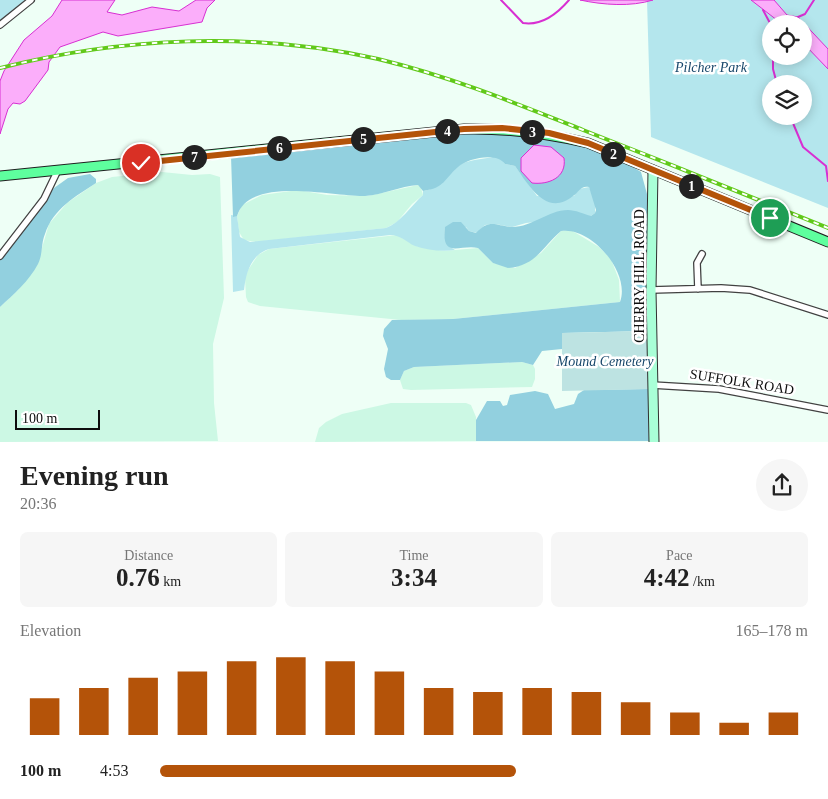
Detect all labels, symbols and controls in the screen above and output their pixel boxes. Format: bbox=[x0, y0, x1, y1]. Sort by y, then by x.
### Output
map controls bbox=[762, 15, 812, 125]
button: locate bbox=[762, 15, 812, 65]
park label: Pilcher Park bbox=[674, 60, 748, 75]
button: layers bbox=[762, 75, 812, 125]
pin: 4 bbox=[434, 118, 460, 144]
pin: 3 bbox=[520, 120, 544, 144]
text: 4 bbox=[444, 124, 451, 139]
text: 3 bbox=[529, 125, 536, 140]
pin: 5 bbox=[350, 126, 376, 152]
text: 5 bbox=[360, 132, 367, 147]
pin: 6 bbox=[266, 136, 292, 160]
text: 6 bbox=[276, 141, 283, 156]
pin bbox=[120, 142, 162, 184]
pin: 2 bbox=[600, 142, 626, 166]
pin: 7 bbox=[182, 144, 206, 170]
text: 2 bbox=[610, 147, 617, 162]
icon: check bbox=[127, 149, 155, 177]
text: 7 bbox=[191, 150, 198, 165]
pin: 1 bbox=[678, 174, 704, 198]
text: 1 bbox=[688, 179, 695, 194]
pin bbox=[749, 197, 791, 239]
icon: arrive bbox=[756, 204, 784, 232]
street label: CHERRY HILL ROAD bbox=[632, 209, 647, 343]
park label: Mound Cemetery bbox=[556, 354, 654, 369]
street label: SUFFOLK ROAD bbox=[689, 366, 795, 398]
scale bar bbox=[15, 407, 100, 430]
text: 100 m bbox=[22, 411, 57, 426]
button: share bbox=[756, 459, 808, 511]
text: Evening run bbox=[20, 460, 169, 491]
text: 20:36 bbox=[20, 495, 56, 512]
text: Distance bbox=[124, 548, 173, 563]
text: Time bbox=[399, 548, 429, 563]
text: Pace bbox=[666, 548, 693, 563]
text: 0.76 bbox=[116, 564, 160, 591]
text: 3:34 bbox=[391, 564, 437, 591]
text: 4:42 bbox=[644, 564, 690, 591]
text: km bbox=[160, 574, 181, 589]
text: /km bbox=[690, 574, 715, 589]
text: Elevation bbox=[20, 622, 81, 639]
text: 165–178 m bbox=[736, 622, 808, 639]
text: 100 m bbox=[20, 762, 61, 779]
text: 4:53 bbox=[100, 762, 128, 779]

